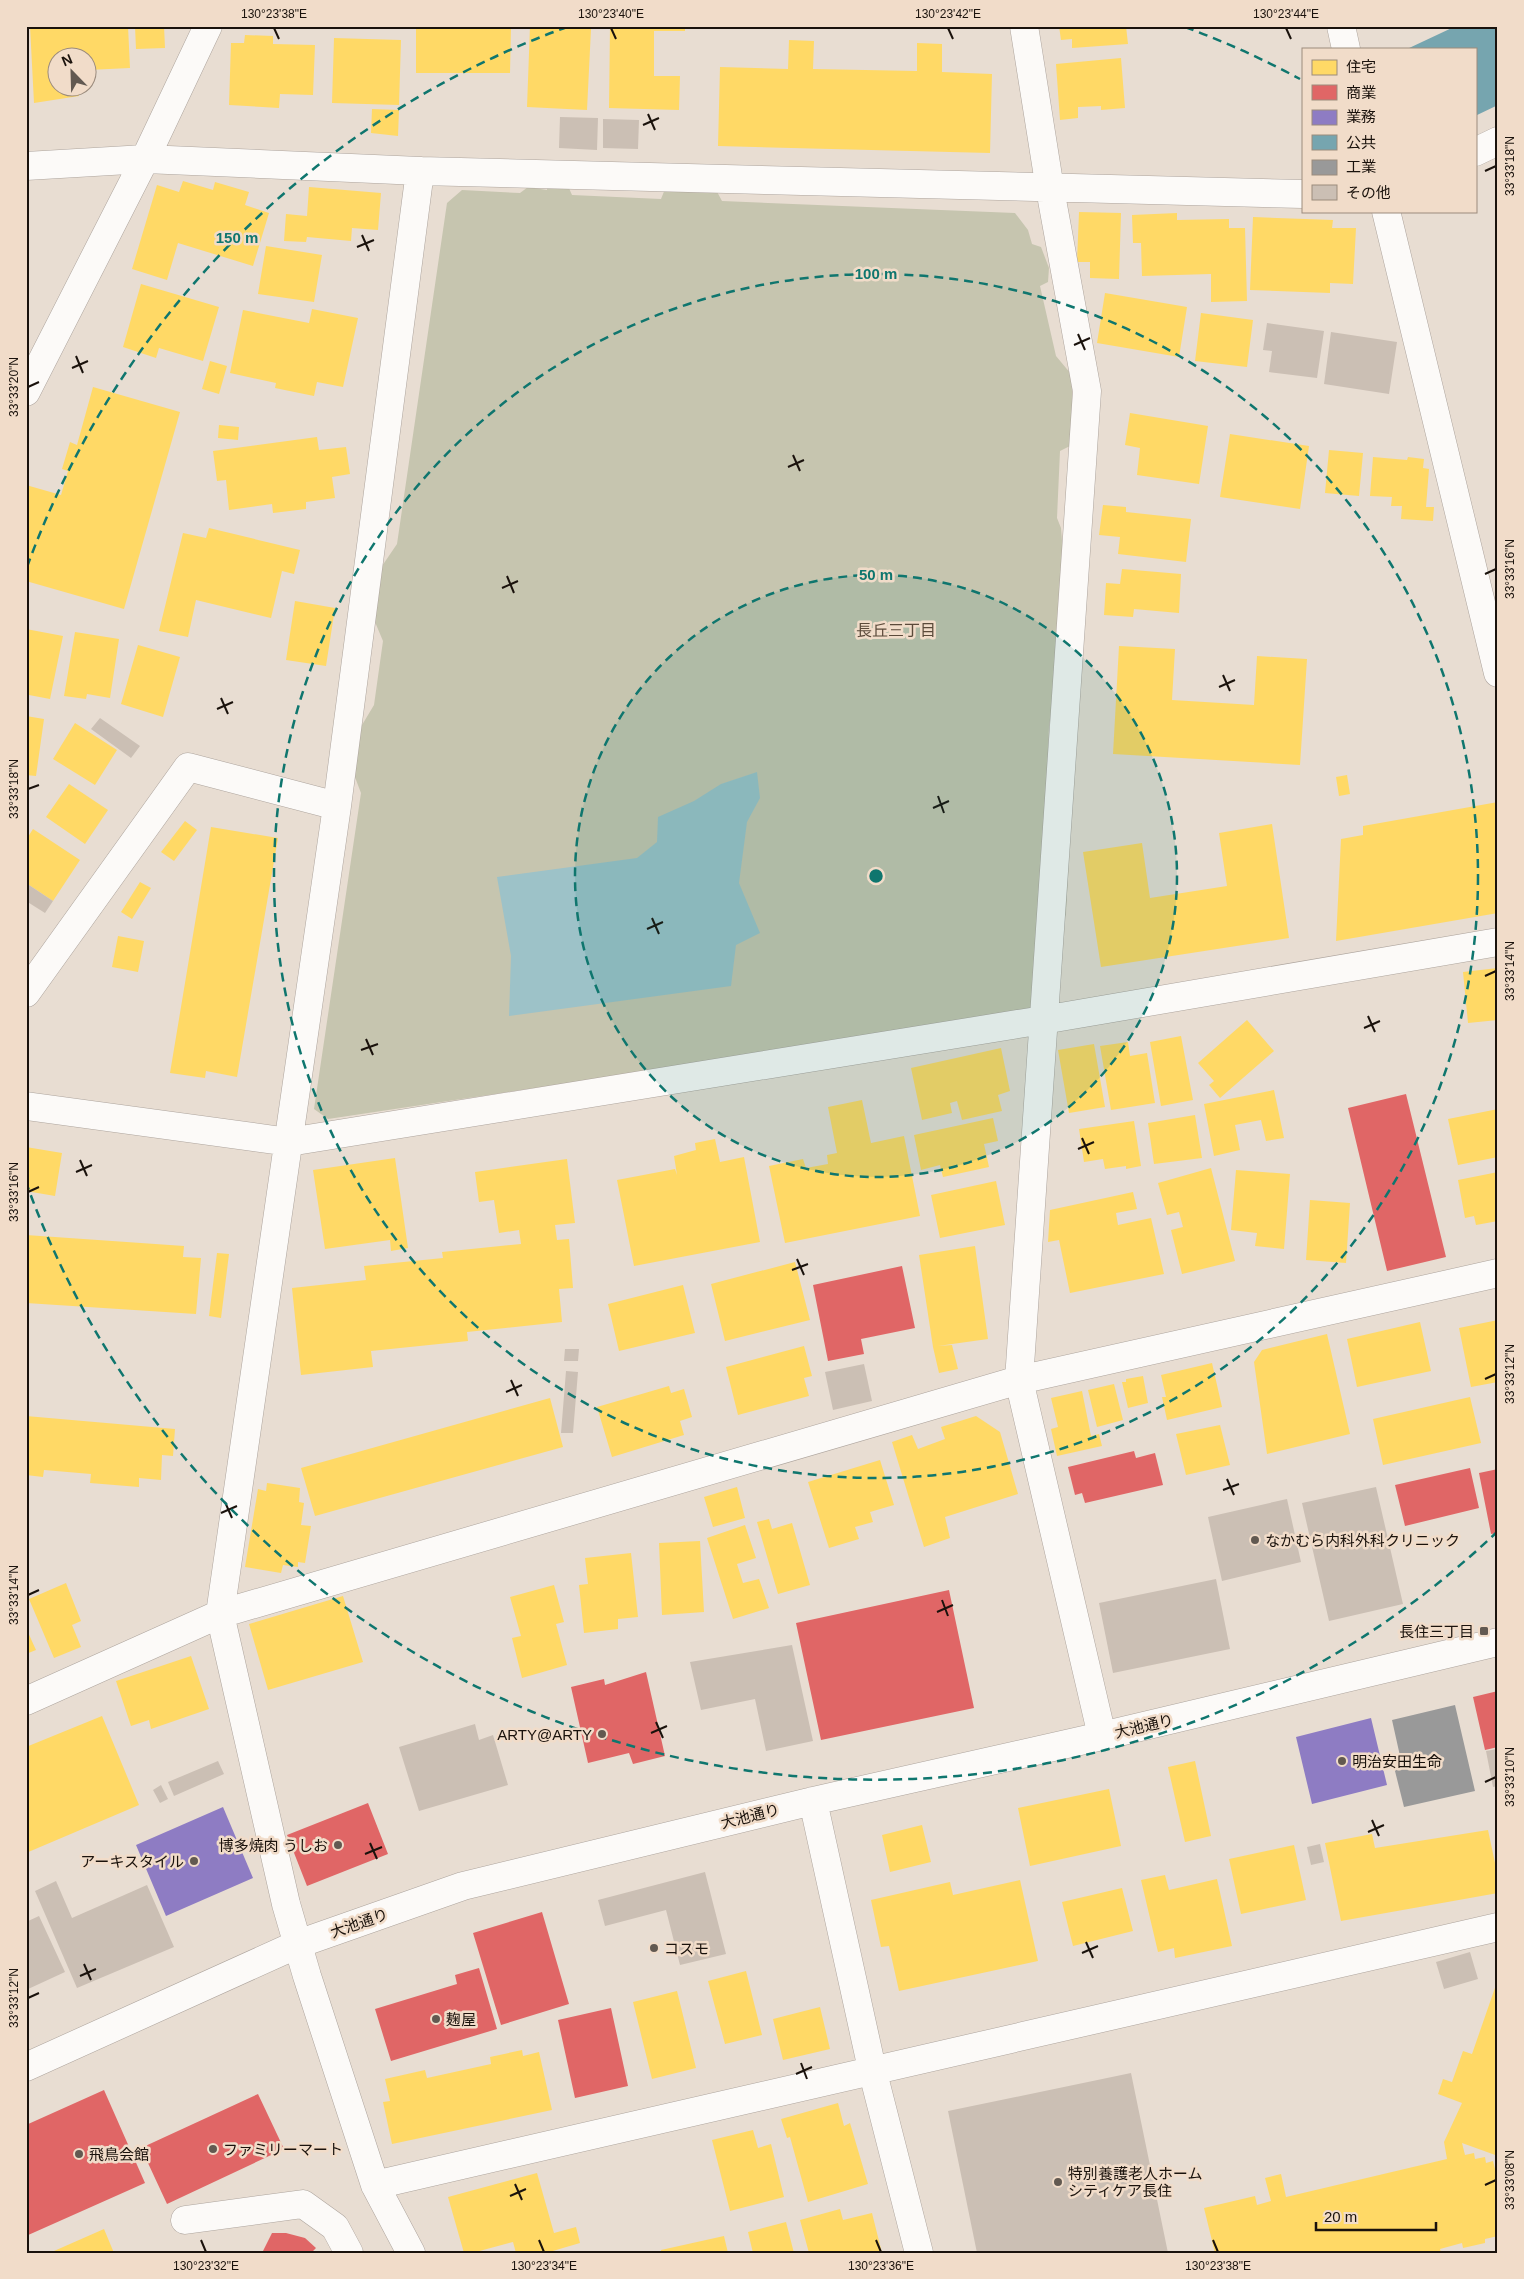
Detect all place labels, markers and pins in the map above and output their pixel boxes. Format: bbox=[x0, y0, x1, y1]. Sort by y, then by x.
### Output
centre of rings bbox=[867, 867, 885, 885]
place label: なかむら内科外科クリニック bbox=[1265, 1532, 1460, 1549]
marker: なかむら内科外科クリニック bbox=[1249, 1534, 1261, 1546]
place label: 長住三丁目 bbox=[1399, 1623, 1474, 1640]
marker: 長住三丁目 bbox=[1478, 1625, 1490, 1637]
place label: ARTY@ARTY bbox=[497, 1726, 592, 1743]
marker: ARTY@ARTY bbox=[596, 1728, 608, 1740]
place label: 明治安田生命 bbox=[1352, 1753, 1442, 1770]
marker: 明治安田生命 bbox=[1336, 1755, 1348, 1767]
place label: 博多焼肉 うしお bbox=[219, 1837, 328, 1854]
marker: 博多焼肉 うしお bbox=[332, 1839, 344, 1851]
place label: アーキスタイル bbox=[80, 1853, 184, 1870]
marker: アーキスタイル bbox=[188, 1855, 200, 1867]
place label: コスモ bbox=[664, 1940, 709, 1957]
marker: コスモ bbox=[648, 1942, 660, 1954]
place label: 麹屋 bbox=[446, 2011, 476, 2028]
marker: 麹屋 bbox=[430, 2013, 442, 2025]
place label: ファミリーマート bbox=[223, 2141, 343, 2158]
marker: ファミリーマート bbox=[207, 2143, 219, 2155]
place label: 飛鳥会館 bbox=[89, 2146, 149, 2163]
marker: 飛鳥会館 bbox=[73, 2148, 85, 2160]
place label: 特別養護老人ホーム シティケア長住 bbox=[1068, 2165, 1203, 2199]
marker: 特別養護老人ホーム シティケア長住 bbox=[1052, 2176, 1064, 2188]

